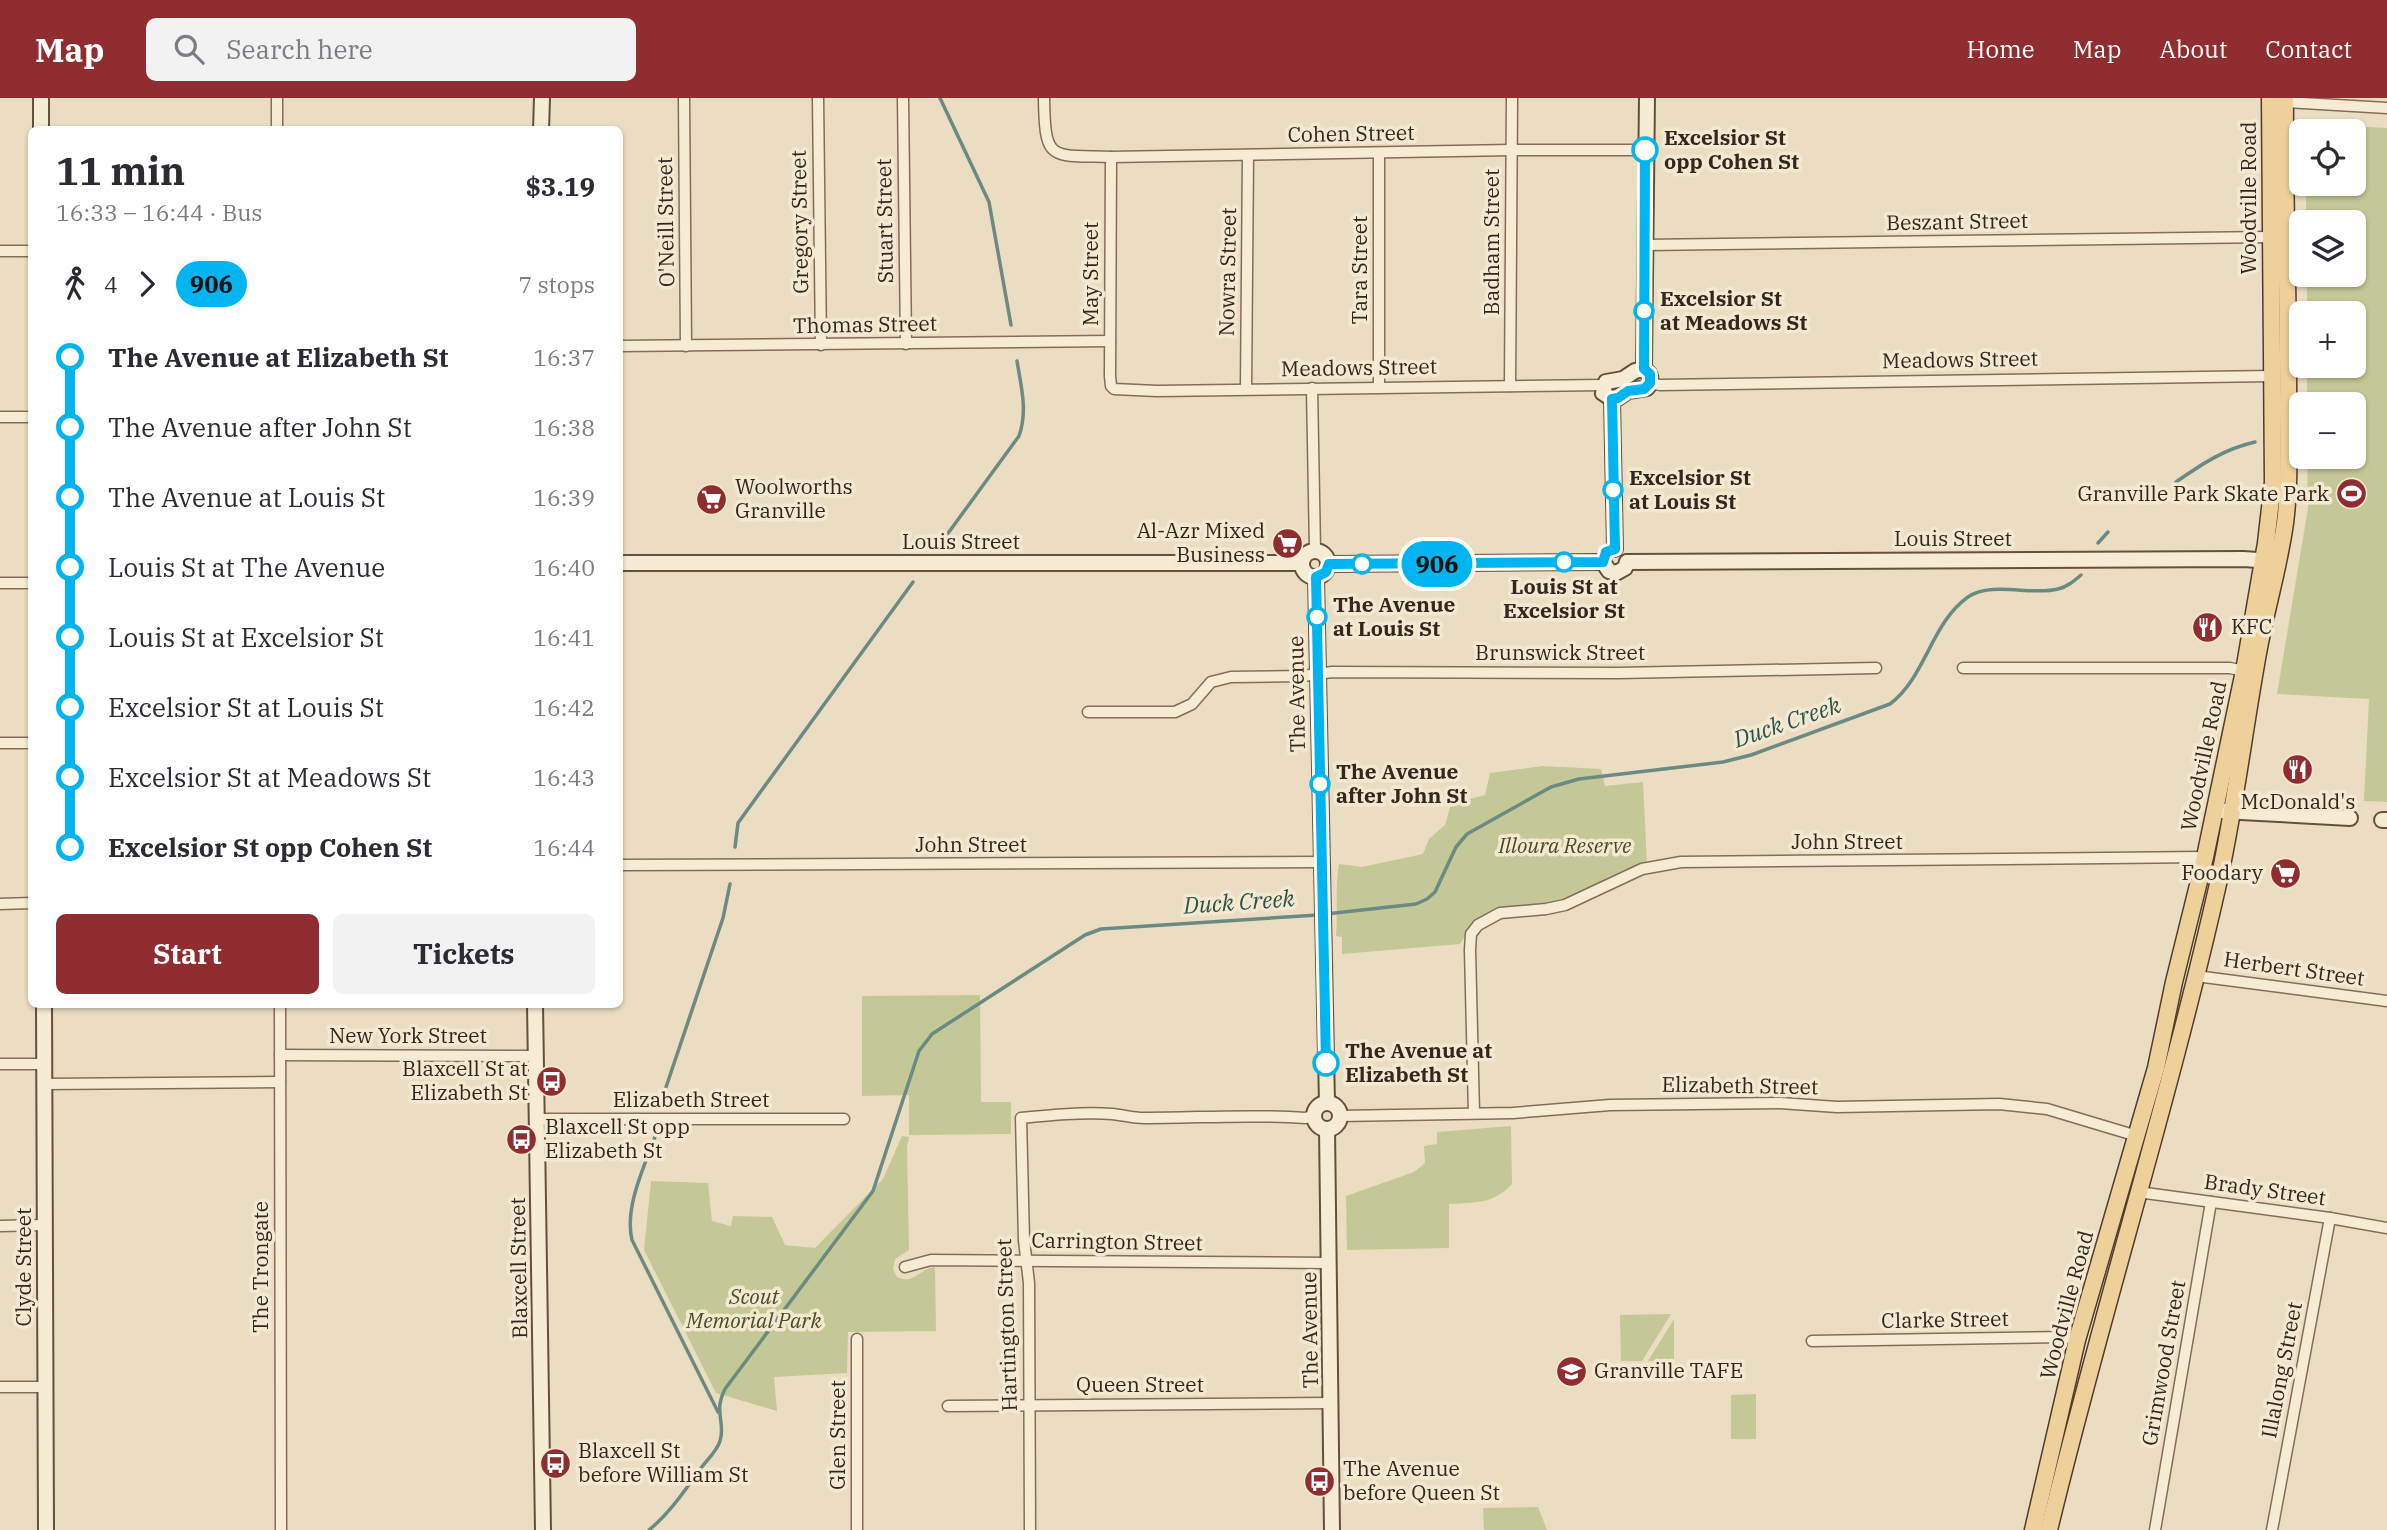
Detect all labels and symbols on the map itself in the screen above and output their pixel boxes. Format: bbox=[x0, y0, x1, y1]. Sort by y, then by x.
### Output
street label: Cohen Street bbox=[1287, 118, 1415, 148]
street label: Woodville Road bbox=[2234, 121, 2262, 274]
place label: Excelsior St opp Cohen St bbox=[1664, 123, 1799, 175]
marker: Excelsior St opp Cohen St bbox=[1632, 137, 1658, 163]
street label: Gregory Street bbox=[784, 150, 814, 294]
street label: O'Neill Street bbox=[650, 157, 680, 287]
street label: Stuart Street bbox=[869, 158, 899, 284]
street label: Badham Street bbox=[1477, 169, 1505, 315]
street label: Beszant Street bbox=[1886, 206, 2028, 236]
street label: Nowra Street bbox=[1212, 207, 1242, 337]
street label: Tara Street bbox=[1345, 216, 1373, 324]
street label: May Street bbox=[1076, 222, 1104, 326]
place label: Excelsior St at Meadows St bbox=[1660, 284, 1808, 336]
marker: Excelsior St at Meadows St bbox=[1634, 301, 1654, 321]
street label: Thomas Street bbox=[793, 309, 937, 339]
street label: Meadows Street bbox=[1882, 344, 2038, 374]
street label: Meadows Street bbox=[1281, 352, 1437, 382]
place label: Excelsior St at Louis St bbox=[1629, 463, 1751, 515]
place label: Woolworths Granville bbox=[735, 472, 853, 524]
sports icon: Granville Park Skate Park bbox=[2335, 477, 2369, 511]
place label: Granville Park Skate Park bbox=[2077, 479, 2330, 507]
marker: Excelsior St at Louis St bbox=[1603, 480, 1623, 500]
supermarket icon: Woolworths Granville bbox=[695, 482, 729, 516]
place label: Al-Azr Mixed Business bbox=[1137, 516, 1265, 568]
street label: Louis Street bbox=[1894, 524, 2012, 552]
supermarket icon: Al-Azr Mixed Business bbox=[1271, 526, 1305, 560]
street label: Louis Street bbox=[902, 527, 1020, 555]
line badge: 906 bbox=[1397, 541, 1477, 587]
marker: Louis St at Excelsior St bbox=[1554, 552, 1574, 572]
unlabelled marker bbox=[1352, 554, 1372, 574]
place label: Louis St at Excelsior St bbox=[1503, 572, 1625, 624]
place label: The Avenue at Louis St bbox=[1333, 590, 1456, 642]
marker: The Avenue at Louis St bbox=[1307, 607, 1327, 627]
restaurant icon: KFC bbox=[2191, 610, 2225, 644]
place label: KFC bbox=[2231, 612, 2272, 640]
street label: The Avenue bbox=[1281, 635, 1311, 753]
street label: Brunswick Street bbox=[1475, 638, 1645, 666]
street label: Woodville Road bbox=[2173, 678, 2233, 833]
water label: Duck Creek bbox=[1728, 689, 1845, 754]
restaurant icon: McDonald's bbox=[2281, 753, 2315, 787]
place label: The Avenue after John St bbox=[1336, 757, 1467, 809]
marker: The Avenue after John St bbox=[1310, 774, 1330, 794]
place label: McDonald's bbox=[2240, 787, 2356, 815]
street label: John Street bbox=[1791, 827, 1903, 855]
street label: John Street bbox=[915, 830, 1027, 858]
park label: Illoura Reserve bbox=[1498, 831, 1632, 859]
supermarket icon: Foodary bbox=[2269, 856, 2303, 890]
place label: Foodary bbox=[2181, 858, 2264, 886]
water label: Duck Creek bbox=[1181, 882, 1296, 920]
street label: Herbert Street bbox=[2222, 944, 2366, 992]
street label: New York Street bbox=[329, 1021, 487, 1049]
place label: The Avenue at Elizabeth St bbox=[1345, 1036, 1492, 1088]
marker: The Avenue at Elizabeth St bbox=[1313, 1050, 1339, 1076]
place label: Blaxcell St at Elizabeth St bbox=[402, 1054, 528, 1106]
bus stop icon: Blaxcell St at Elizabeth St bbox=[534, 1064, 568, 1098]
street label: Elizabeth Street bbox=[1661, 1070, 1819, 1100]
street label: Elizabeth Street bbox=[613, 1085, 769, 1113]
place label: Blaxcell St opp Elizabeth St bbox=[545, 1112, 690, 1164]
bus stop icon: Blaxcell St opp Elizabeth St bbox=[505, 1122, 539, 1156]
street label: Brady Street bbox=[2202, 1167, 2328, 1211]
street label: Blaxcell Street bbox=[503, 1197, 533, 1339]
street label: The Trongate bbox=[246, 1201, 274, 1333]
street label: Clyde Street bbox=[9, 1208, 37, 1326]
street label: Carrington Street bbox=[1031, 1226, 1203, 1256]
street label: Woodville Road bbox=[2033, 1227, 2099, 1382]
street label: Hartington Street bbox=[989, 1238, 1023, 1412]
street label: The Avenue bbox=[1294, 1271, 1324, 1389]
street label: Grimwood Street bbox=[2135, 1278, 2191, 1448]
park label: Scout Memorial Park bbox=[685, 1282, 823, 1334]
street label: Illalong Street bbox=[2254, 1299, 2308, 1440]
street label: Clarke Street bbox=[1881, 1304, 2009, 1334]
school or university icon: Granville TAFE bbox=[1554, 1354, 1588, 1388]
place label: Granville TAFE bbox=[1594, 1356, 1743, 1384]
street label: Queen Street bbox=[1076, 1370, 1204, 1398]
street label: Glen Street bbox=[823, 1380, 851, 1490]
place label: Blaxcell St before William St bbox=[578, 1436, 748, 1488]
bus stop icon: Blaxcell St before William St bbox=[538, 1446, 572, 1480]
place label: The Avenue before Queen St bbox=[1343, 1454, 1500, 1506]
bus stop icon: The Avenue before Queen St bbox=[1303, 1464, 1337, 1498]

